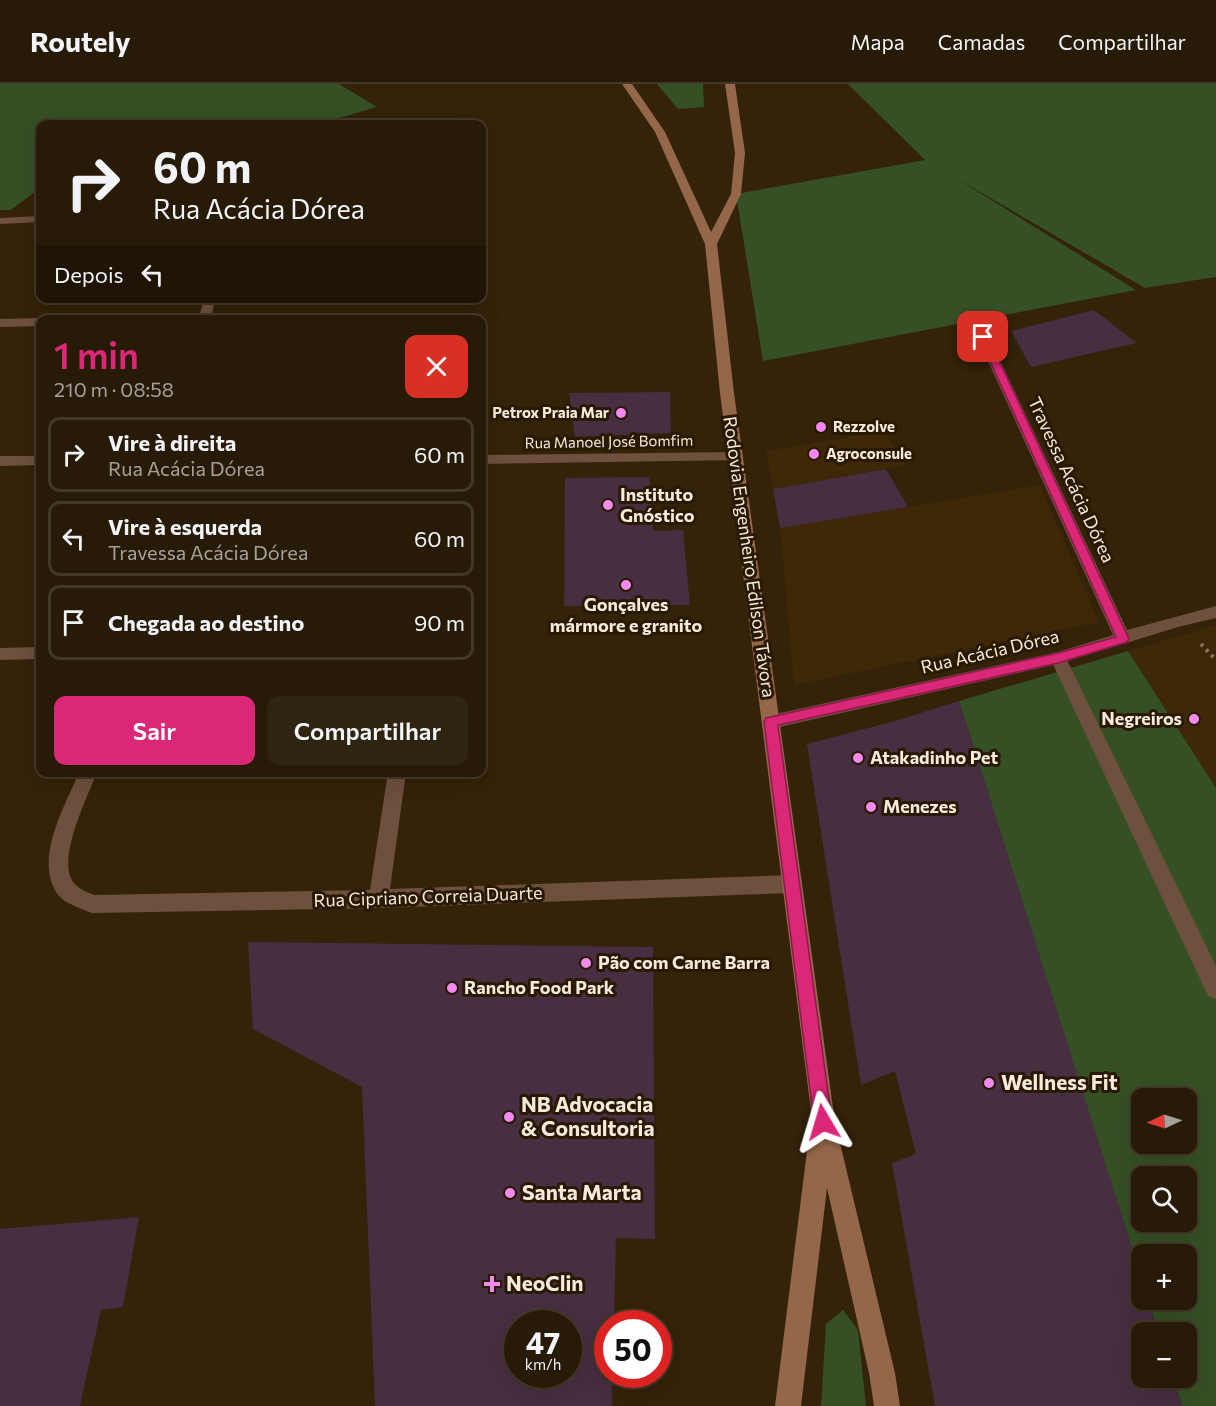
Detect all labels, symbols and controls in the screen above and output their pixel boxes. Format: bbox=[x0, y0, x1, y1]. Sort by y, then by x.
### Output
text: Routely bbox=[30, 24, 131, 58]
text: Mapa bbox=[851, 29, 905, 54]
text: Camadas bbox=[938, 29, 1025, 54]
text: Compartilhar bbox=[1058, 29, 1186, 54]
text: 60 m bbox=[153, 140, 252, 192]
icon: right bbox=[54, 144, 132, 222]
text: Rua Acácia Dórea bbox=[153, 192, 365, 225]
icon: left bbox=[136, 258, 169, 291]
text: Depois bbox=[54, 261, 124, 288]
pin bbox=[957, 311, 1008, 362]
icon: arrive bbox=[966, 320, 999, 353]
text: 1 min bbox=[54, 332, 139, 376]
button: close bbox=[405, 335, 468, 398]
text: 210 m · 08:58 bbox=[54, 377, 174, 401]
street label: Travessa Acácia Dórea bbox=[1024, 393, 1120, 566]
place label: Petrox Praia Mar bbox=[492, 403, 609, 421]
marker: Petrox Praia Mar bbox=[614, 406, 628, 420]
street label: Rodovia Engenheiro Edilson Távora bbox=[719, 415, 781, 699]
place label: Rezzolve bbox=[833, 417, 895, 435]
marker: Rezzolve bbox=[814, 420, 828, 434]
text: Vire à direita bbox=[108, 429, 236, 456]
street label: Rua Manoel José Bomfim bbox=[525, 431, 693, 451]
icon: right bbox=[57, 438, 90, 471]
text: 60 m bbox=[414, 441, 465, 468]
place label: Agroconsule bbox=[826, 444, 912, 462]
marker: Agroconsule bbox=[807, 447, 821, 461]
text: Rua Acácia Dórea bbox=[108, 456, 265, 480]
place label: Instituto Gnóstico bbox=[620, 483, 695, 526]
marker: Instituto Gnóstico bbox=[601, 498, 615, 512]
text: Vire à esquerda bbox=[108, 513, 262, 540]
icon: left bbox=[57, 522, 90, 555]
text: 60 m bbox=[414, 525, 465, 552]
text: Travessa Acácia Dórea bbox=[108, 540, 308, 564]
marker: Gonçalves mármore e granito bbox=[619, 578, 633, 592]
place label: Gonçalves mármore e granito bbox=[550, 593, 702, 636]
icon: arrive bbox=[57, 606, 90, 639]
text: Chegada ao destino bbox=[108, 609, 304, 636]
text: 90 m bbox=[414, 609, 465, 636]
street label: Rua Acácia Dórea bbox=[918, 624, 1061, 678]
button: Sair bbox=[54, 696, 255, 765]
button: Compartilhar bbox=[267, 696, 468, 765]
place label: Negreiros bbox=[1101, 707, 1182, 729]
marker: Negreiros bbox=[1187, 712, 1201, 726]
place label: Atakadinho Pet bbox=[870, 746, 999, 768]
marker: Atakadinho Pet bbox=[851, 751, 865, 765]
place label: Menezes bbox=[883, 795, 957, 817]
marker: Menezes bbox=[864, 800, 878, 814]
street label: Rua Cipriano Correia Duarte bbox=[313, 881, 543, 911]
place label: Pão com Carne Barra bbox=[598, 951, 770, 973]
marker: Pão com Carne Barra bbox=[579, 956, 593, 970]
place label: Rancho Food Park bbox=[464, 976, 615, 998]
marker: Rancho Food Park bbox=[445, 981, 459, 995]
place label: Wellness Fit bbox=[1001, 1069, 1118, 1094]
marker: Wellness Fit bbox=[982, 1076, 996, 1090]
north arrow bbox=[1131, 1088, 1197, 1154]
map controls bbox=[1131, 1088, 1197, 1388]
position arrow bbox=[791, 1090, 855, 1154]
place label: NB Advocacia & Consultoria bbox=[521, 1091, 655, 1140]
marker: NB Advocacia & Consultoria bbox=[502, 1110, 516, 1124]
button: search bbox=[1131, 1166, 1197, 1232]
place label: Santa Marta bbox=[522, 1179, 641, 1204]
marker: Santa Marta bbox=[503, 1186, 517, 1200]
button: + bbox=[1131, 1244, 1197, 1310]
place label: NeoClin bbox=[506, 1270, 583, 1295]
marker: NeoClin bbox=[483, 1275, 501, 1293]
speed limit sign: 50 bbox=[594, 1310, 672, 1388]
button: − bbox=[1131, 1322, 1197, 1388]
text: 47 bbox=[526, 1323, 560, 1360]
text: km/h bbox=[525, 1355, 561, 1373]

